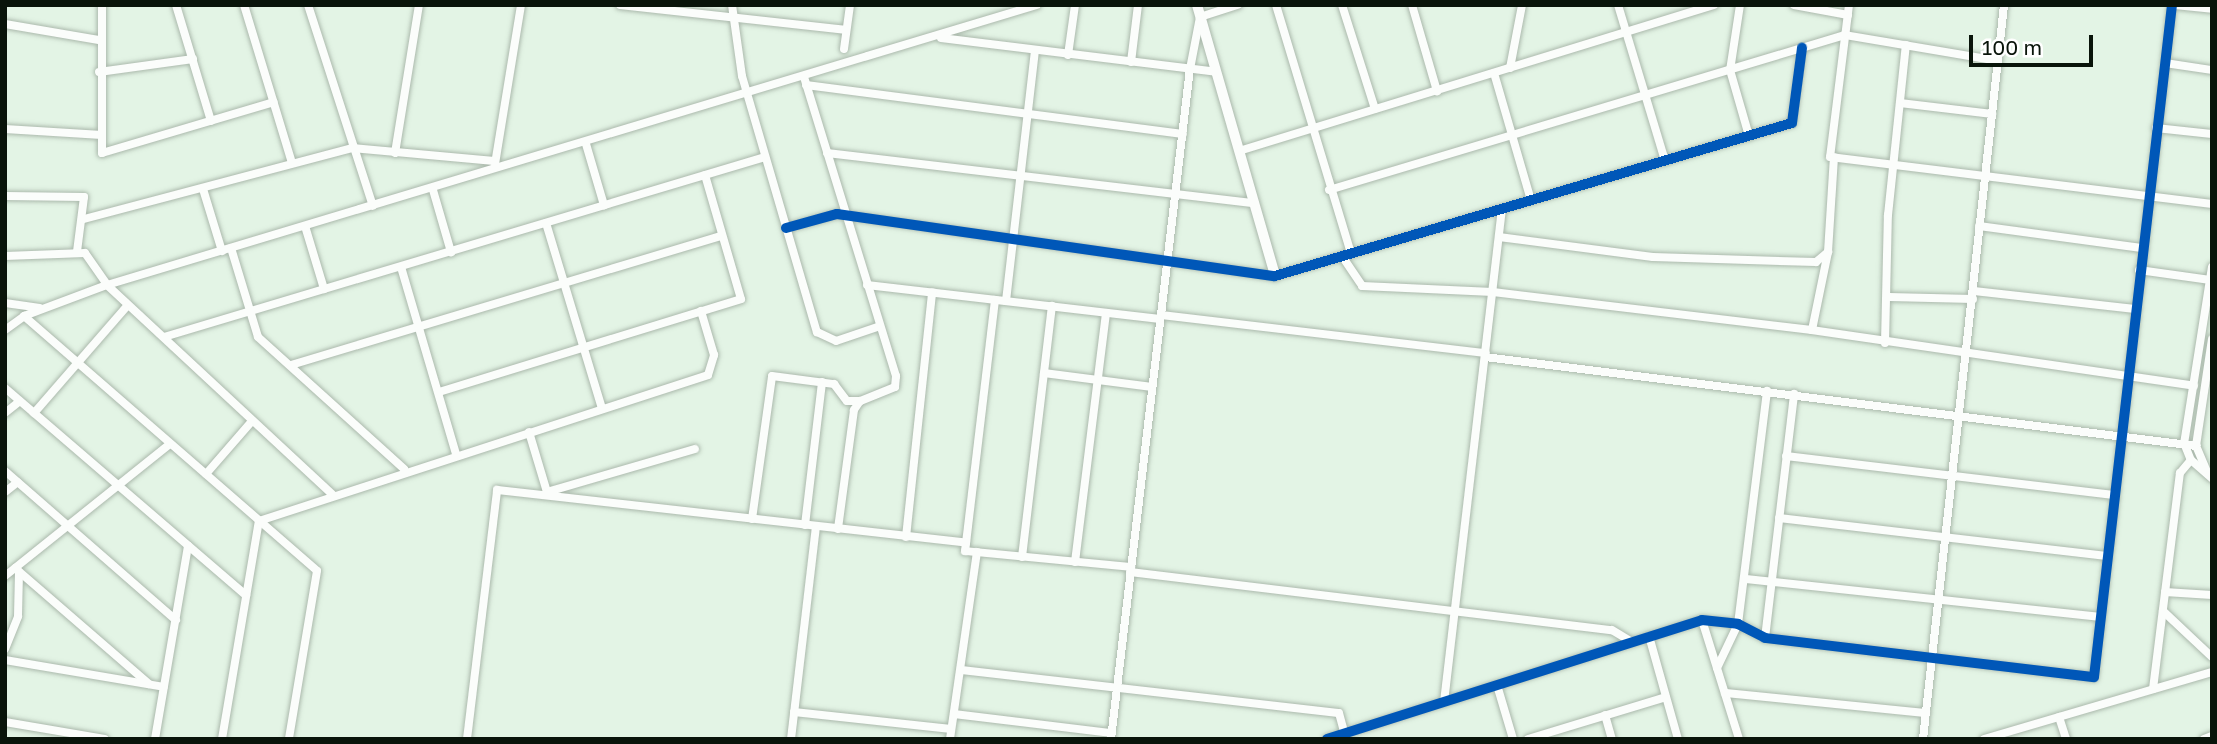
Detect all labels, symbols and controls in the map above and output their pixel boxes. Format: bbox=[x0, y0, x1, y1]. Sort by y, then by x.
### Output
scale bar bbox=[1972, 21, 2096, 65]
text: 100 m bbox=[1982, 34, 2042, 60]

